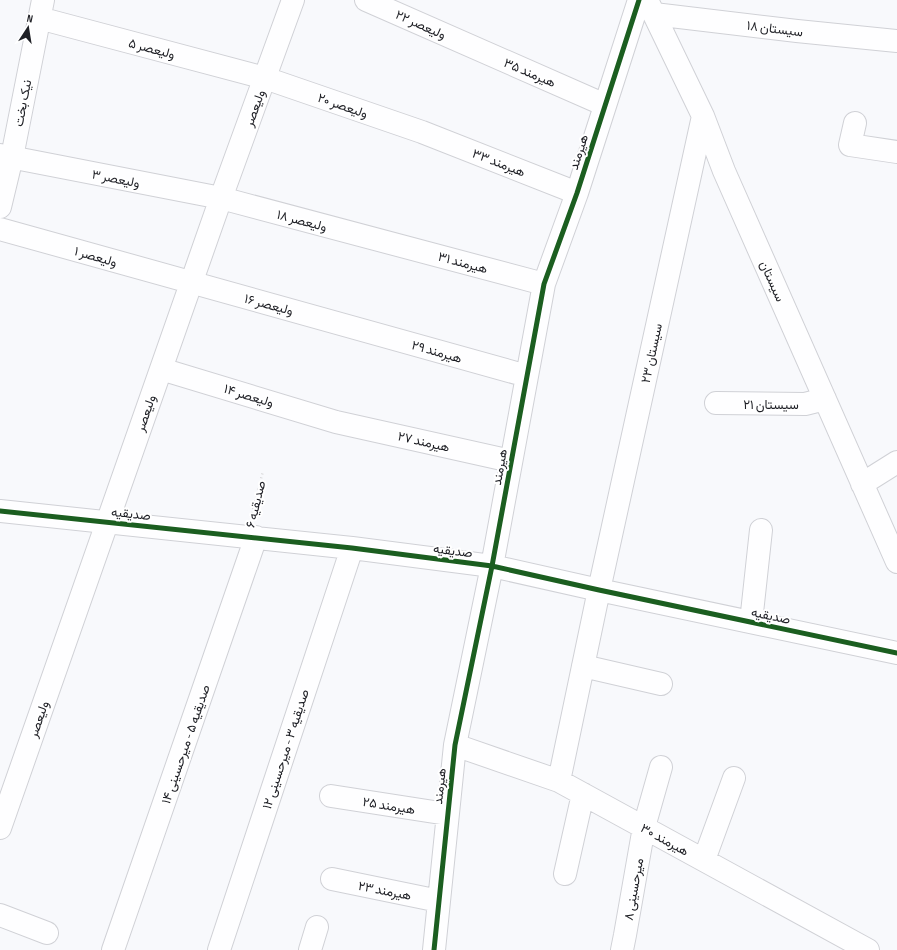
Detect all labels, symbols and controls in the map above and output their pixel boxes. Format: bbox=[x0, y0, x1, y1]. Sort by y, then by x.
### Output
street label: ولیعصر ۲۲ bbox=[393, 7, 449, 43]
north arrow bbox=[8, 8, 48, 48]
text: N bbox=[26, 12, 34, 26]
street label: سیستان ۱۸ bbox=[746, 18, 804, 40]
street label: ولیعصر ۵ bbox=[127, 35, 177, 63]
street label: هیرمند ۳۵ bbox=[501, 55, 558, 91]
street label: نیک بخت bbox=[11, 78, 35, 128]
street label: ولیعصر bbox=[241, 88, 269, 130]
street label: ولیعصر ۲۰ bbox=[315, 90, 370, 122]
street label: هیرمند bbox=[566, 133, 592, 172]
street label: هیرمند ۳۳ bbox=[470, 145, 527, 180]
street label: ولیعصر ۳ bbox=[90, 166, 141, 192]
street label: ولیعصر ۱۸ bbox=[275, 207, 329, 235]
street label: ولیعصر ۱ bbox=[73, 243, 119, 271]
street label: هیرمند ۳۱ bbox=[436, 249, 489, 277]
street label: سیستان bbox=[756, 258, 788, 304]
street label: ولیعصر ۱۶ bbox=[242, 291, 295, 319]
street label: سیستان ۲۳ bbox=[638, 322, 666, 384]
street label: هیرمند ۲۹ bbox=[410, 337, 464, 367]
street label: ولیعصر ۱۴ bbox=[222, 381, 276, 411]
street label: ولیعصر bbox=[132, 393, 160, 435]
street label: سیستان ۲۱ bbox=[743, 397, 799, 413]
street label: هیرمند ۲۷ bbox=[396, 428, 451, 456]
street label: هیرمند bbox=[489, 448, 511, 487]
street label: صدیقیه ۶ bbox=[242, 479, 270, 530]
street label: صدیقیه bbox=[110, 504, 152, 524]
street label: صدیقیه bbox=[432, 541, 474, 561]
street label: صدیقیه bbox=[750, 604, 792, 628]
street label: صدیقیه ۵ - میرحسینی ۱۴ bbox=[158, 683, 214, 806]
street label: صدیقیه ۳ - میرحسینی ۱۲ bbox=[259, 687, 313, 811]
street label: ولیعصر bbox=[25, 699, 53, 741]
street label: هیرمند bbox=[430, 767, 450, 805]
street label: هیرمند ۲۵ bbox=[361, 794, 416, 818]
street label: هیرمند ۳۰ bbox=[638, 820, 691, 860]
street label: میرحسینی ۸ bbox=[621, 857, 647, 922]
street label: هیرمند ۲۳ bbox=[357, 878, 413, 904]

